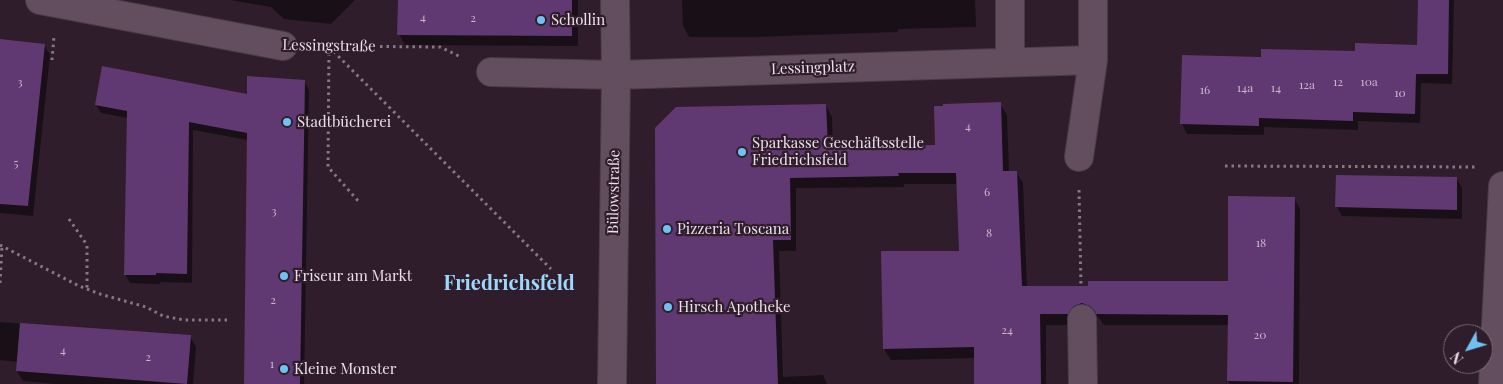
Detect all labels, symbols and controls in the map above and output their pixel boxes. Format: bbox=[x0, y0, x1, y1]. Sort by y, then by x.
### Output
house number: 4 bbox=[420, 10, 426, 24]
house number: 2 bbox=[470, 11, 476, 25]
place label: Schollin bbox=[551, 11, 605, 29]
marker: Schollin bbox=[535, 14, 547, 26]
street label: Lessingstraße bbox=[282, 36, 376, 56]
street label: Lessingplatz bbox=[771, 58, 855, 78]
house number: 3 bbox=[17, 75, 23, 89]
house number: 12 bbox=[1333, 75, 1343, 89]
house number: 10a bbox=[1360, 75, 1378, 89]
house number: 12a bbox=[1299, 78, 1315, 92]
house number: 14a bbox=[1237, 81, 1253, 95]
house number: 14 bbox=[1271, 81, 1281, 95]
house number: 16 bbox=[1200, 83, 1210, 97]
house number: 10 bbox=[1394, 86, 1406, 100]
place label: Stadtbücherei bbox=[297, 113, 391, 131]
marker: Stadtbücherei bbox=[281, 116, 293, 128]
house number: 4 bbox=[965, 119, 971, 133]
place label: Sparkasse Geschäftsstelle Friedrichsfeld bbox=[752, 134, 924, 169]
marker: Sparkasse Geschäftsstelle Friedrichsfeld bbox=[736, 146, 748, 158]
street label: Bülowstraße bbox=[604, 150, 624, 234]
house number: 5 bbox=[14, 156, 18, 170]
house number: 6 bbox=[984, 185, 990, 199]
house number: 3 bbox=[271, 204, 277, 218]
place label: Pizzeria Toscana bbox=[677, 220, 789, 238]
marker: Pizzeria Toscana bbox=[661, 223, 673, 235]
house number: 8 bbox=[986, 226, 992, 240]
house number: 18 bbox=[1256, 236, 1266, 250]
place label: Friseur am Markt bbox=[294, 267, 412, 285]
marker: Friseur am Markt bbox=[278, 270, 290, 282]
district label: Friedrichsfeld bbox=[443, 272, 575, 296]
house number: 2 bbox=[270, 293, 276, 307]
place label: Hirsch Apotheke bbox=[678, 298, 790, 316]
marker: Hirsch Apotheke bbox=[662, 301, 674, 313]
house number: 24 bbox=[1001, 323, 1013, 337]
north arrow bbox=[1443, 324, 1493, 374]
house number: 20 bbox=[1254, 328, 1266, 342]
house number: 4 bbox=[60, 343, 66, 357]
text: N bbox=[1446, 348, 1467, 368]
house number: 2 bbox=[145, 350, 151, 364]
house number: 1 bbox=[270, 357, 274, 371]
place label: Kleine Monster bbox=[294, 360, 396, 378]
marker: Kleine Monster bbox=[278, 363, 290, 375]

